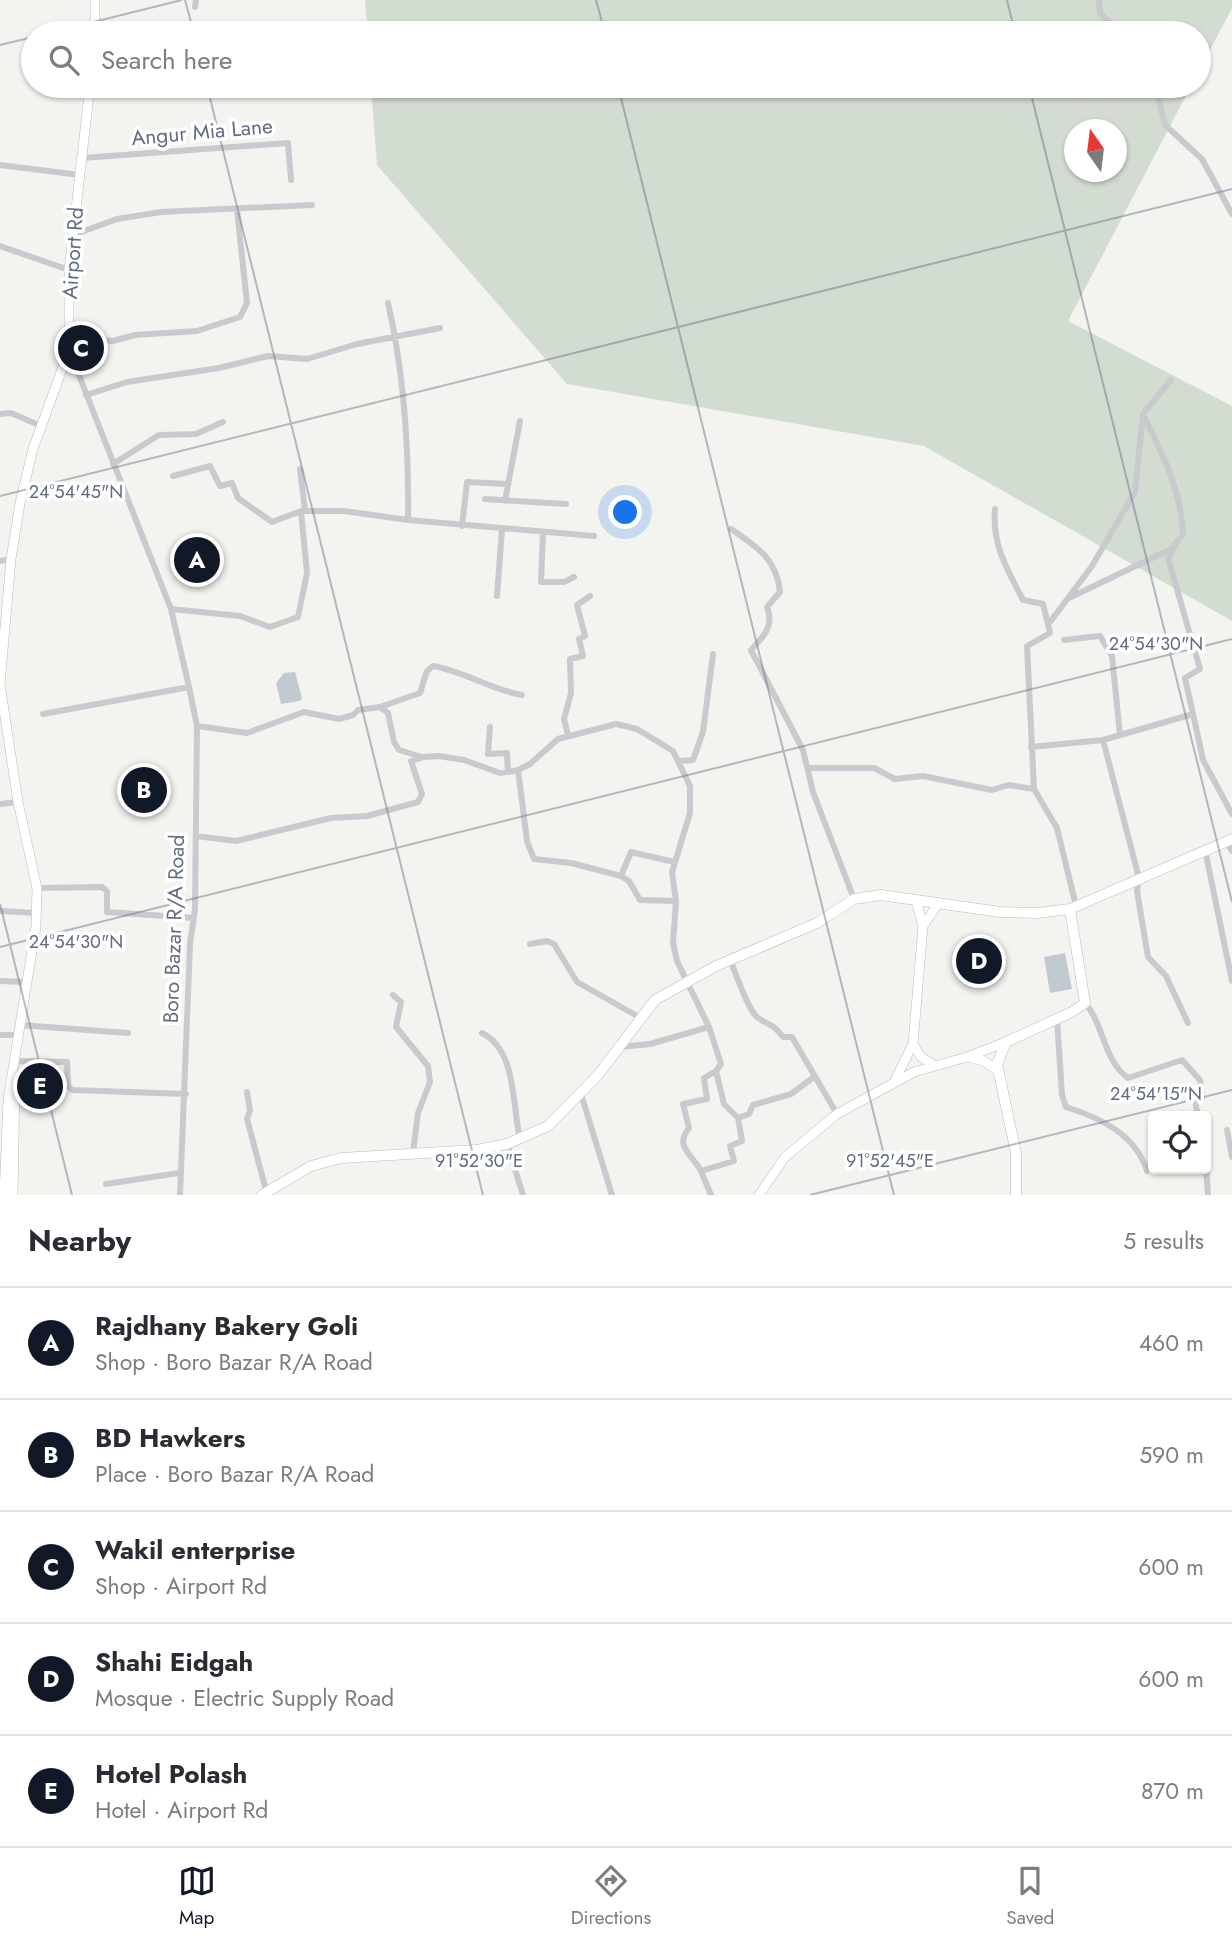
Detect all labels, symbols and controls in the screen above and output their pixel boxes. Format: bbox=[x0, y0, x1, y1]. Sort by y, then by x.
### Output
search box bbox=[21, 21, 1211, 98]
icon: search bbox=[45, 41, 83, 79]
text: Search here bbox=[101, 41, 233, 79]
street label: Angur Mia Lane bbox=[130, 111, 274, 153]
north arrow bbox=[1064, 119, 1127, 182]
street label: Airport Rd bbox=[55, 206, 91, 300]
pin: C bbox=[58, 322, 104, 374]
text: 24°54'45"N bbox=[29, 479, 123, 505]
your location bbox=[608, 495, 642, 529]
pin: A bbox=[174, 534, 220, 586]
text: 24°54'30"N bbox=[1109, 631, 1203, 657]
pin: B bbox=[121, 764, 167, 816]
street label: Boro Bazar R/A Road bbox=[156, 834, 192, 1024]
text: 24°54'30"N bbox=[29, 929, 123, 955]
pin: D bbox=[956, 935, 1002, 987]
pin: E bbox=[17, 1060, 63, 1112]
text: 24°54'15"N bbox=[1110, 1081, 1202, 1107]
map controls bbox=[1148, 1111, 1211, 1174]
button: locate bbox=[1148, 1111, 1211, 1174]
text: 91°52'30"E bbox=[435, 1148, 523, 1174]
text: 91°52'45"E bbox=[846, 1148, 934, 1174]
text: Nearby bbox=[28, 1219, 131, 1262]
text: 5 results bbox=[1123, 1224, 1204, 1258]
text: Rajdhany Bakery Goli bbox=[95, 1307, 358, 1345]
text: A bbox=[43, 1326, 59, 1360]
text: 460 m bbox=[1139, 1326, 1204, 1360]
text: Shop · Boro Bazar R/A Road bbox=[95, 1345, 373, 1379]
text: BD Hawkers bbox=[95, 1419, 245, 1457]
text: B bbox=[43, 1438, 59, 1472]
text: 590 m bbox=[1139, 1438, 1204, 1472]
text: Place · Boro Bazar R/A Road bbox=[95, 1457, 374, 1491]
text: Wakil enterprise bbox=[95, 1531, 295, 1569]
text: C bbox=[43, 1550, 59, 1584]
text: 600 m bbox=[1138, 1550, 1204, 1584]
text: Shop · Airport Rd bbox=[95, 1569, 267, 1603]
text: Shahi Eidgah bbox=[95, 1643, 253, 1681]
text: D bbox=[43, 1662, 59, 1696]
text: 600 m bbox=[1138, 1662, 1204, 1696]
text: Mosque · Electric Supply Road bbox=[95, 1681, 394, 1715]
text: Hotel Polash bbox=[95, 1755, 247, 1793]
text: E bbox=[44, 1774, 58, 1808]
text: 870 m bbox=[1141, 1774, 1204, 1808]
text: Hotel · Airport Rd bbox=[95, 1793, 268, 1827]
tab: Map bbox=[178, 1862, 216, 1931]
tab: Directions bbox=[571, 1862, 651, 1931]
tab: Saved bbox=[1006, 1862, 1054, 1931]

